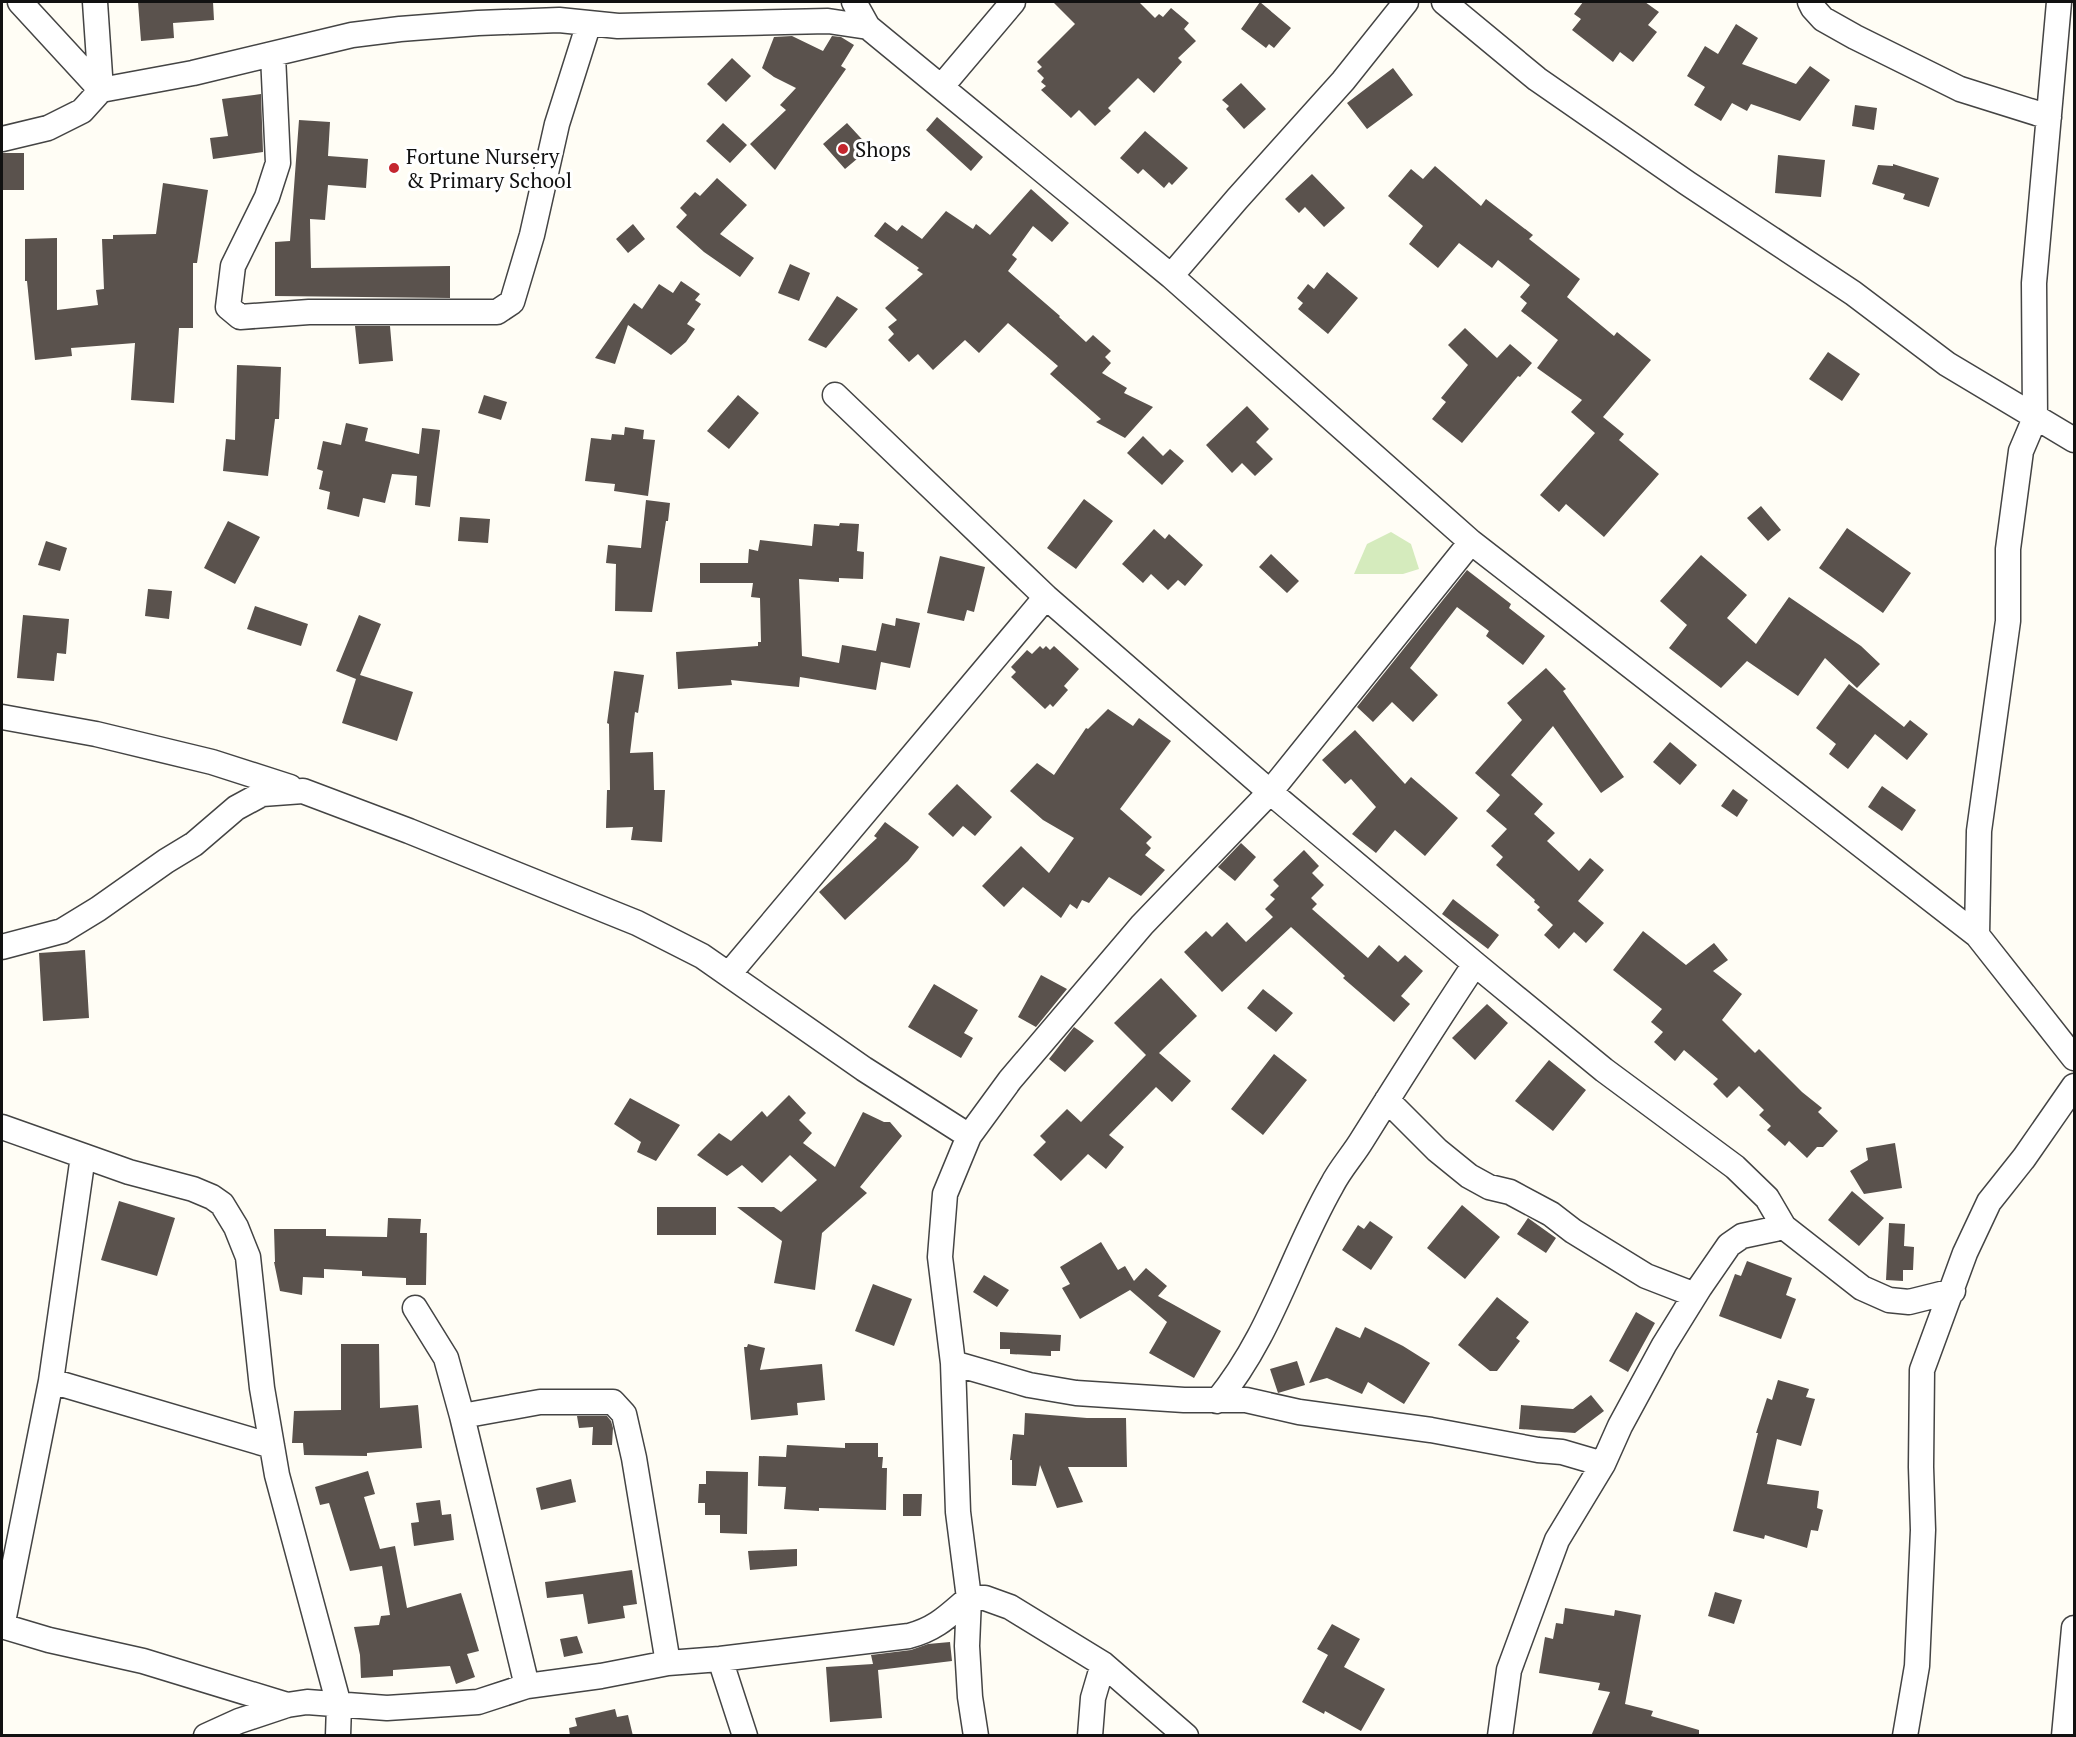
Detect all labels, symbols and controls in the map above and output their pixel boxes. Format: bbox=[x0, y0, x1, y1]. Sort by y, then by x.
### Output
place label: Shops bbox=[855, 135, 911, 163]
place label: Fortune Nursery & Primary School bbox=[406, 142, 572, 194]
marker: Shops bbox=[836, 142, 850, 156]
marker: Fortune Nursery & Primary School bbox=[387, 161, 401, 175]

